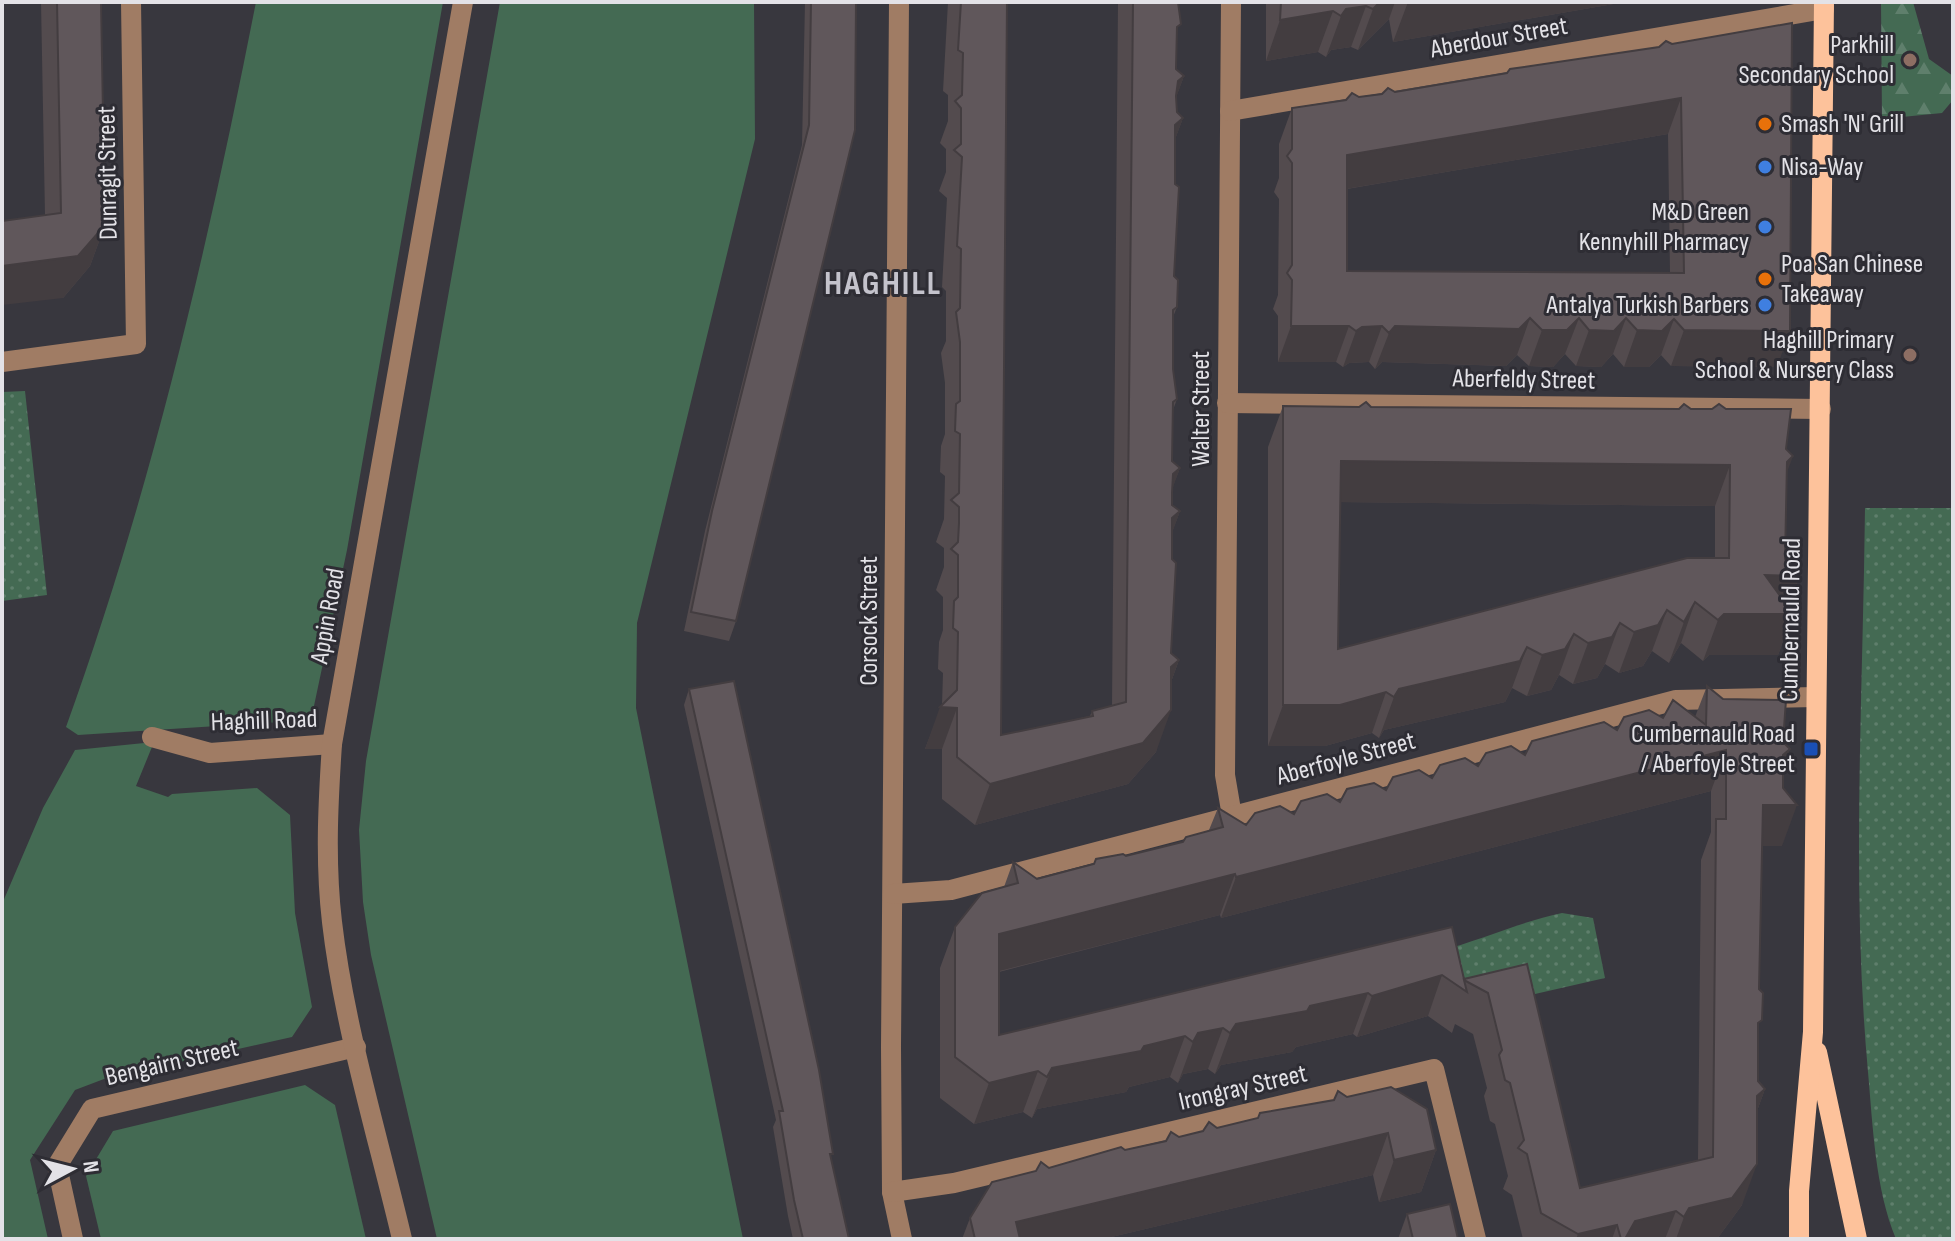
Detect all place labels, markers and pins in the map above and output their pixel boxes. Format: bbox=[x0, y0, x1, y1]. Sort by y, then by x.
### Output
place label: Parkhill Secondary School bbox=[1738, 30, 1894, 91]
marker: Parkhill Secondary School bbox=[1901, 51, 1919, 69]
place label: Smash 'N' Grill bbox=[1781, 109, 1904, 140]
marker: Smash 'N' Grill bbox=[1756, 115, 1774, 133]
place label: Nisa-Way bbox=[1781, 152, 1863, 183]
marker: Nisa-Way bbox=[1756, 158, 1774, 176]
place label: M&D Green Kennyhill Pharmacy bbox=[1579, 197, 1749, 258]
marker: M&D Green Kennyhill Pharmacy bbox=[1756, 218, 1774, 236]
place label: Poa San Chinese Takeaway bbox=[1781, 249, 1923, 310]
marker: Poa San Chinese Takeaway bbox=[1756, 270, 1774, 288]
place label: Antalya Turkish Barbers bbox=[1545, 290, 1749, 321]
marker: Antalya Turkish Barbers bbox=[1756, 296, 1774, 314]
place label: Haghill Primary School & Nursery Class bbox=[1695, 325, 1894, 386]
marker: Haghill Primary School & Nursery Class bbox=[1901, 346, 1919, 364]
place label: Cumbernauld Road / Aberfoyle Street bbox=[1631, 719, 1795, 780]
marker: Cumbernauld Road / Aberfoyle Street bbox=[1802, 740, 1820, 758]

